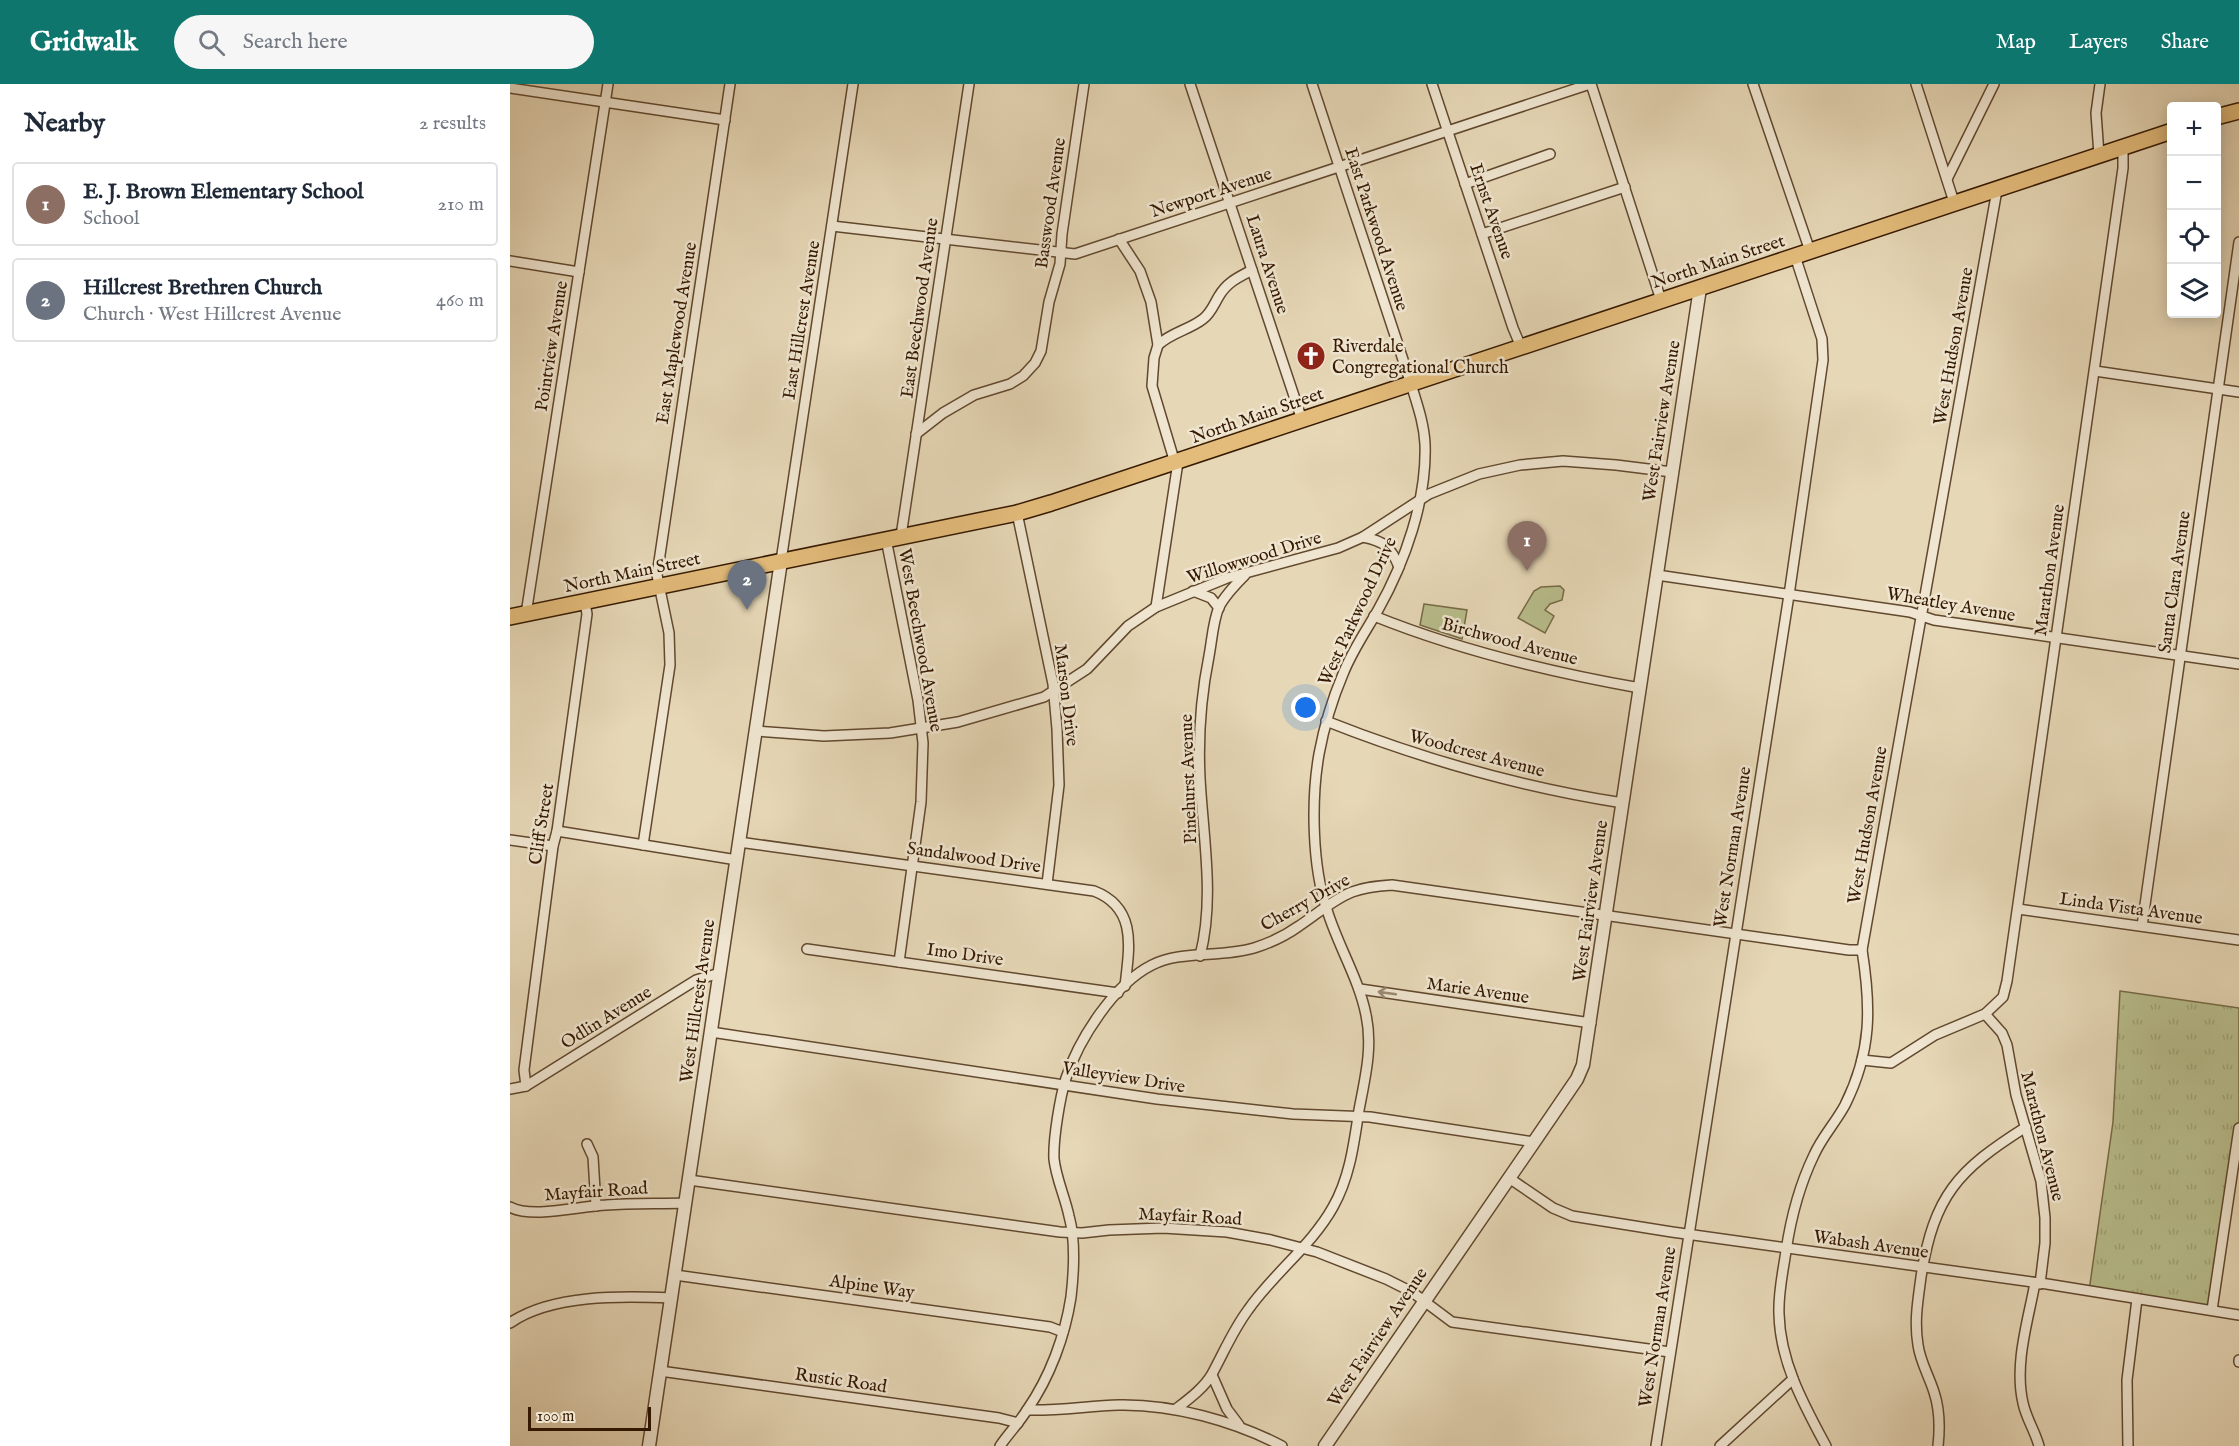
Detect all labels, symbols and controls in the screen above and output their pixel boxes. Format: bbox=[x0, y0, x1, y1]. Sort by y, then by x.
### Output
search box bbox=[174, 15, 594, 69]
text: Gridwalk bbox=[30, 25, 138, 60]
icon: search bbox=[195, 26, 228, 59]
text: Search here bbox=[243, 28, 348, 56]
text: Map bbox=[1996, 29, 2036, 56]
text: Layers bbox=[2069, 29, 2128, 56]
text: Share bbox=[2161, 29, 2209, 56]
map controls bbox=[2167, 102, 2221, 318]
button: + bbox=[2167, 102, 2221, 156]
text: Nearby bbox=[24, 107, 105, 140]
text: 2 results bbox=[419, 111, 486, 136]
street label: Basswood Avenue bbox=[1031, 136, 1072, 270]
street label: East Parkwood Avenue bbox=[1338, 145, 1413, 314]
button: − bbox=[2167, 156, 2221, 210]
street label: Ernst Avenue bbox=[1463, 160, 1518, 263]
street label: Newport Avenue bbox=[1148, 163, 1275, 224]
text: E. J. Brown Elementary School bbox=[83, 178, 364, 206]
text: 1 bbox=[42, 192, 49, 217]
text: 210 m bbox=[438, 192, 484, 217]
text: School bbox=[83, 206, 139, 231]
button: locate bbox=[2167, 210, 2221, 264]
street label: Laura Avenue bbox=[1240, 212, 1293, 317]
street label: East Beechwood Avenue bbox=[896, 217, 945, 400]
street label: North Main Street bbox=[1649, 230, 1788, 295]
street label: East Hillcrest Avenue bbox=[779, 239, 826, 401]
street label: East Maplewood Avenue bbox=[652, 241, 703, 426]
button: layers bbox=[2167, 264, 2221, 318]
street label: West Hudson Avenue bbox=[1929, 266, 1980, 427]
text: Hillcrest Brethren Church bbox=[83, 274, 322, 302]
street label: Pointview Avenue bbox=[531, 279, 574, 413]
text: 2 bbox=[41, 288, 50, 313]
text: 460 m bbox=[436, 288, 484, 313]
text: Church · West Hillcrest Avenue bbox=[83, 302, 341, 327]
place label: Riverdale Congregational Church bbox=[1332, 336, 1509, 380]
street label: West Fairview Avenue bbox=[1638, 339, 1687, 504]
church icon: Riverdale Congregational Church bbox=[1295, 340, 1327, 372]
street label: North Main Street bbox=[1188, 383, 1327, 450]
street label: Marathon Avenue bbox=[2030, 503, 2071, 638]
street label: Santa Clara Avenue bbox=[2154, 510, 2197, 655]
pin: 1 bbox=[1508, 522, 1546, 571]
street label: Willowwood Drive bbox=[1184, 527, 1325, 590]
street label: West Parkwood Drive bbox=[1314, 534, 1403, 690]
street label: West Beechwood Avenue bbox=[892, 547, 947, 734]
street label: North Main Street bbox=[562, 548, 703, 599]
pin: 2 bbox=[728, 560, 766, 610]
street label: Wheatley Avenue bbox=[1884, 583, 2017, 628]
street label: Birchwood Avenue bbox=[1439, 613, 1580, 672]
street label: Marson Drive bbox=[1048, 643, 1083, 748]
your location bbox=[1291, 693, 1320, 722]
street label: Pinehurst Avenue bbox=[1176, 714, 1203, 844]
street label: Woodcrest Avenue bbox=[1406, 725, 1547, 784]
street label: West Hudson Avenue bbox=[1843, 745, 1894, 906]
street label: West Norman Avenue bbox=[1709, 765, 1758, 929]
street label: Cliff Street bbox=[525, 782, 560, 867]
street label: West Fairview Avenue bbox=[1569, 819, 1614, 984]
street label: Sandalwood Drive bbox=[905, 838, 1042, 879]
street label: Cherry Drive bbox=[1257, 869, 1354, 937]
street label: Linda Vista Avenue bbox=[2058, 888, 2204, 931]
street label: West Hillcrest Avenue bbox=[676, 918, 721, 1085]
street label: Imo Drive bbox=[925, 939, 1005, 972]
street label: Marie Avenue bbox=[1425, 973, 1531, 1010]
street label: Odlin Avenue bbox=[557, 981, 656, 1055]
one-way arrow bbox=[1378, 988, 1398, 999]
street label: Valleyview Drive bbox=[1060, 1057, 1187, 1100]
street label: Marathon Avenue bbox=[2014, 1069, 2069, 1204]
street label: Mayfair Road bbox=[544, 1177, 649, 1208]
street label: Mayfair Road bbox=[1138, 1203, 1243, 1232]
street label: Wabash Avenue bbox=[1812, 1226, 1930, 1265]
street label: West Norman Avenue bbox=[1634, 1245, 1683, 1409]
street label: West Fairview Avenue bbox=[1323, 1264, 1433, 1412]
street label: Alpine Way bbox=[827, 1270, 916, 1305]
street label: Rustic Road bbox=[793, 1364, 889, 1399]
scale bar bbox=[528, 1404, 651, 1432]
text: 100 m bbox=[537, 1407, 574, 1427]

